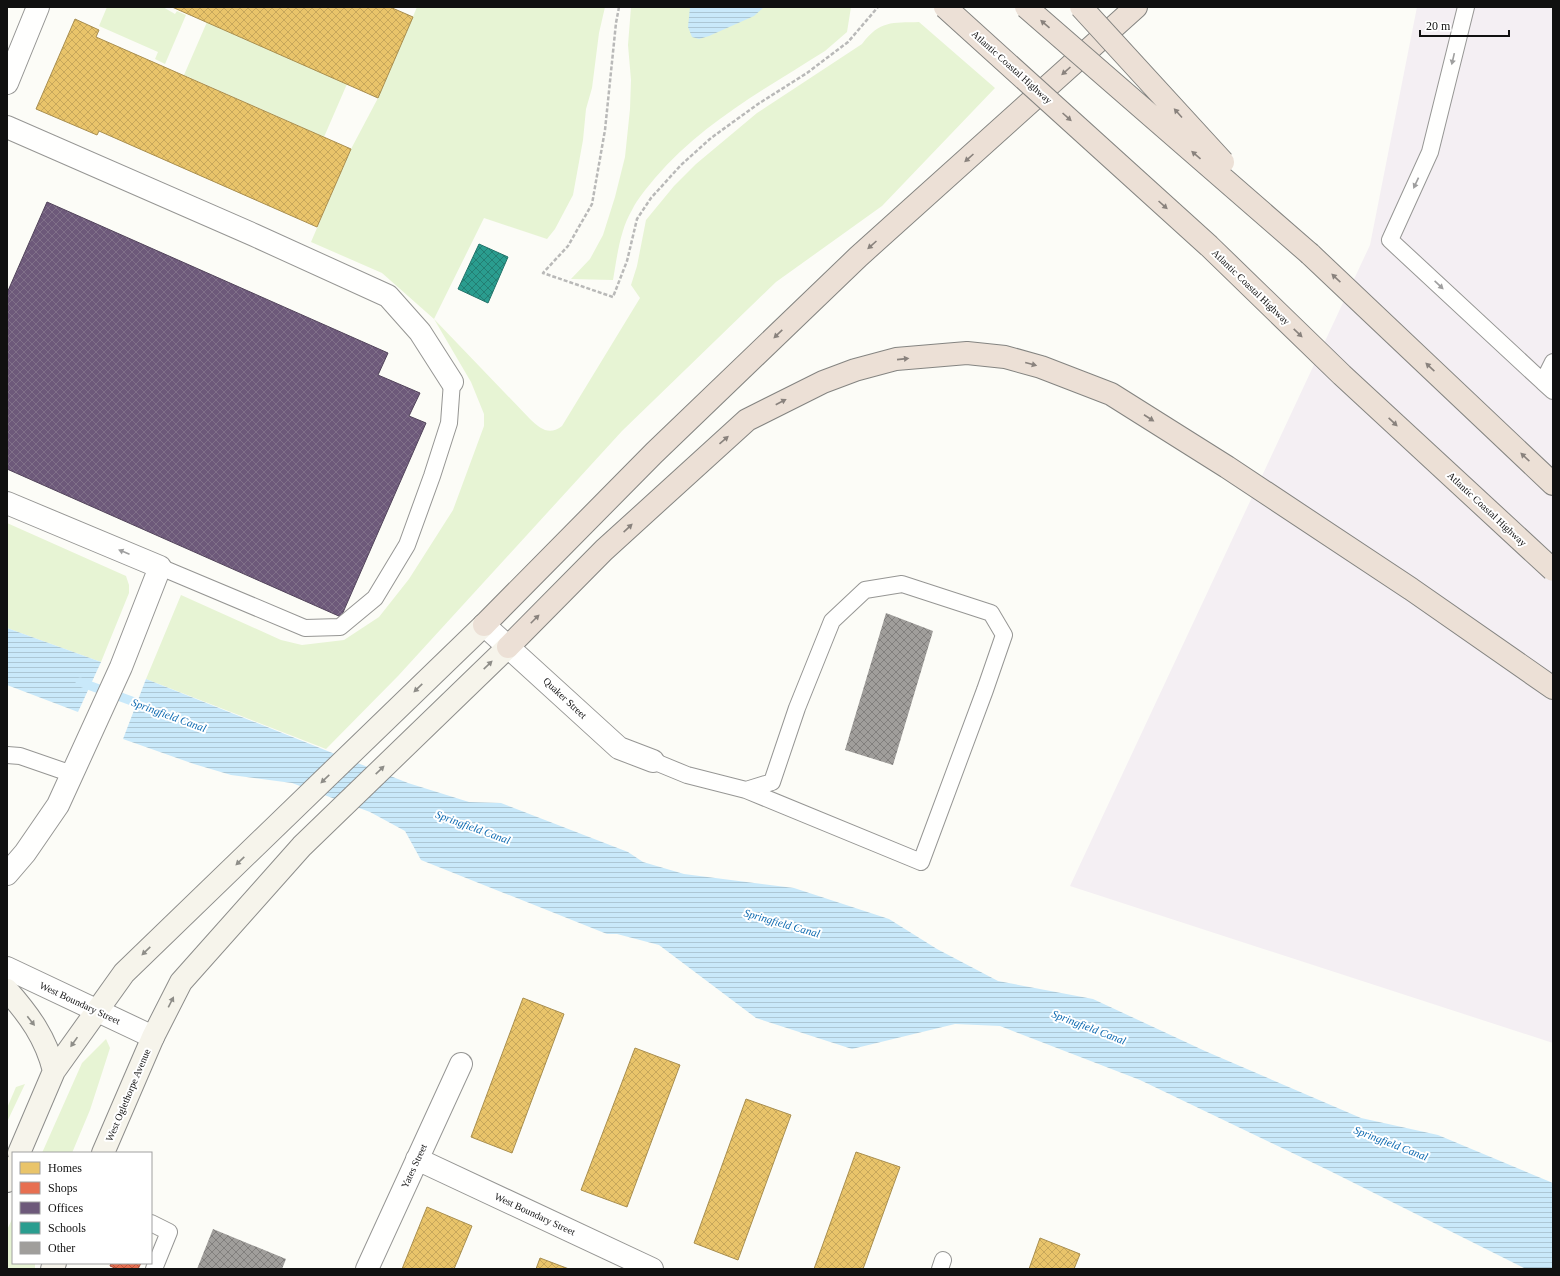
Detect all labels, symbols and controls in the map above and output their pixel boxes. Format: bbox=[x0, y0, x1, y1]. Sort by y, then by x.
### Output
scale bar bbox=[1420, 12, 1509, 38]
one-way arrow bbox=[1040, 19, 1050, 28]
text: 20 m bbox=[1426, 19, 1451, 33]
street label: Atlantic Coastal Highway bbox=[970, 28, 1054, 106]
one-way arrow bbox=[1450, 52, 1456, 65]
one-way arrow bbox=[1060, 66, 1071, 75]
one-way arrow bbox=[1173, 108, 1182, 119]
one-way arrow bbox=[1062, 113, 1072, 122]
one-way arrow bbox=[1191, 150, 1201, 159]
one-way arrow bbox=[964, 153, 974, 162]
one-way arrow bbox=[1413, 177, 1419, 188]
one-way arrow bbox=[1158, 200, 1168, 210]
one-way arrow bbox=[867, 240, 878, 249]
street label: Atlantic Coastal Highway bbox=[1210, 247, 1292, 327]
one-way arrow bbox=[1331, 273, 1341, 283]
one-way arrow bbox=[1434, 280, 1444, 290]
one-way arrow bbox=[1293, 328, 1303, 338]
one-way arrow bbox=[773, 329, 783, 339]
one-way arrow bbox=[897, 355, 909, 362]
one-way arrow bbox=[1025, 362, 1038, 368]
one-way arrow bbox=[1425, 363, 1435, 372]
one-way arrow bbox=[775, 399, 787, 405]
one-way arrow bbox=[1144, 414, 1154, 422]
one-way arrow bbox=[1388, 417, 1398, 427]
one-way arrow bbox=[719, 436, 729, 445]
one-way arrow bbox=[1520, 452, 1530, 462]
street label: Atlantic Coastal Highway bbox=[1445, 470, 1529, 548]
one-way arrow bbox=[623, 523, 633, 533]
one-way arrow bbox=[118, 549, 130, 555]
one-way arrow bbox=[530, 614, 540, 624]
one-way arrow bbox=[483, 661, 493, 670]
street label: Quaker Street bbox=[541, 675, 589, 721]
one-way arrow bbox=[413, 683, 423, 693]
water label: Springfield Canal bbox=[130, 696, 208, 734]
one-way arrow bbox=[375, 765, 385, 775]
one-way arrow bbox=[320, 774, 330, 783]
water label: Springfield Canal bbox=[434, 808, 512, 846]
one-way arrow bbox=[235, 856, 245, 866]
water label: Springfield Canal bbox=[743, 906, 821, 940]
one-way arrow bbox=[141, 946, 151, 956]
street label: West Boundary Street bbox=[38, 980, 122, 1027]
one-way arrow bbox=[167, 997, 174, 1008]
water label: Springfield Canal bbox=[1050, 1007, 1128, 1047]
one-way arrow bbox=[27, 1015, 36, 1026]
one-way arrow bbox=[70, 1037, 78, 1048]
street label: West Oglethorpe Avenue bbox=[103, 1047, 153, 1143]
water label: Springfield Canal bbox=[1352, 1123, 1430, 1163]
street label: Yates Street bbox=[399, 1142, 429, 1190]
legend bbox=[12, 1152, 152, 1264]
text: Homes bbox=[48, 1161, 82, 1175]
text: Shops bbox=[48, 1181, 78, 1195]
street label: West Boundary Street bbox=[493, 1191, 577, 1238]
text: Offices bbox=[48, 1201, 83, 1215]
text: Schools bbox=[48, 1221, 86, 1235]
text: Other bbox=[48, 1241, 75, 1255]

